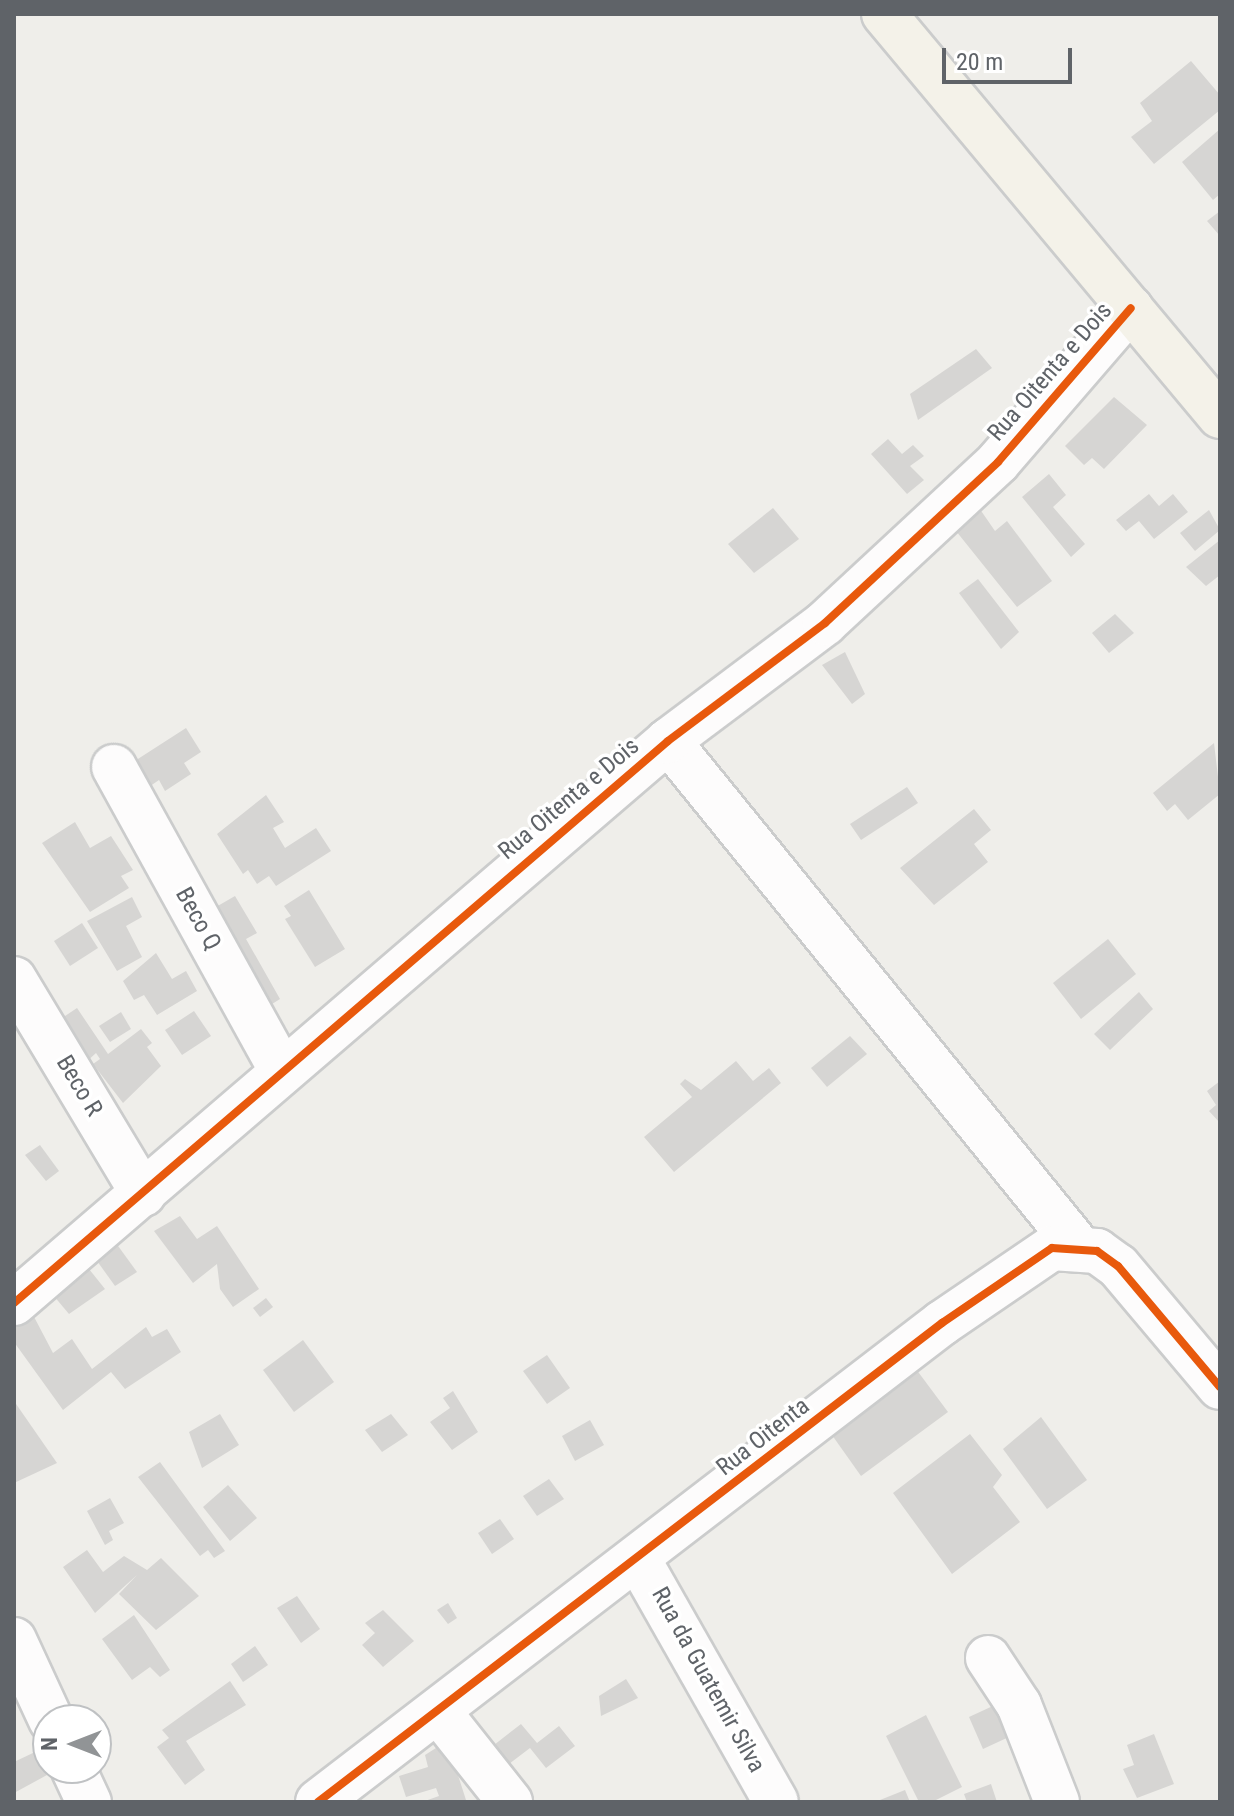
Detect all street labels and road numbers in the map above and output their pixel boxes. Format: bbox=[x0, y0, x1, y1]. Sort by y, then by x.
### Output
street label: Rua Oitenta e Dois bbox=[982, 297, 1118, 447]
street label: Rua Oitenta e Dois bbox=[493, 732, 645, 866]
street label: Beco Q bbox=[169, 883, 227, 955]
street label: Beco R bbox=[50, 1050, 108, 1122]
street label: Rua Oitenta bbox=[711, 1392, 815, 1482]
street label: Rua da Guatemir Silva bbox=[645, 1582, 771, 1778]

